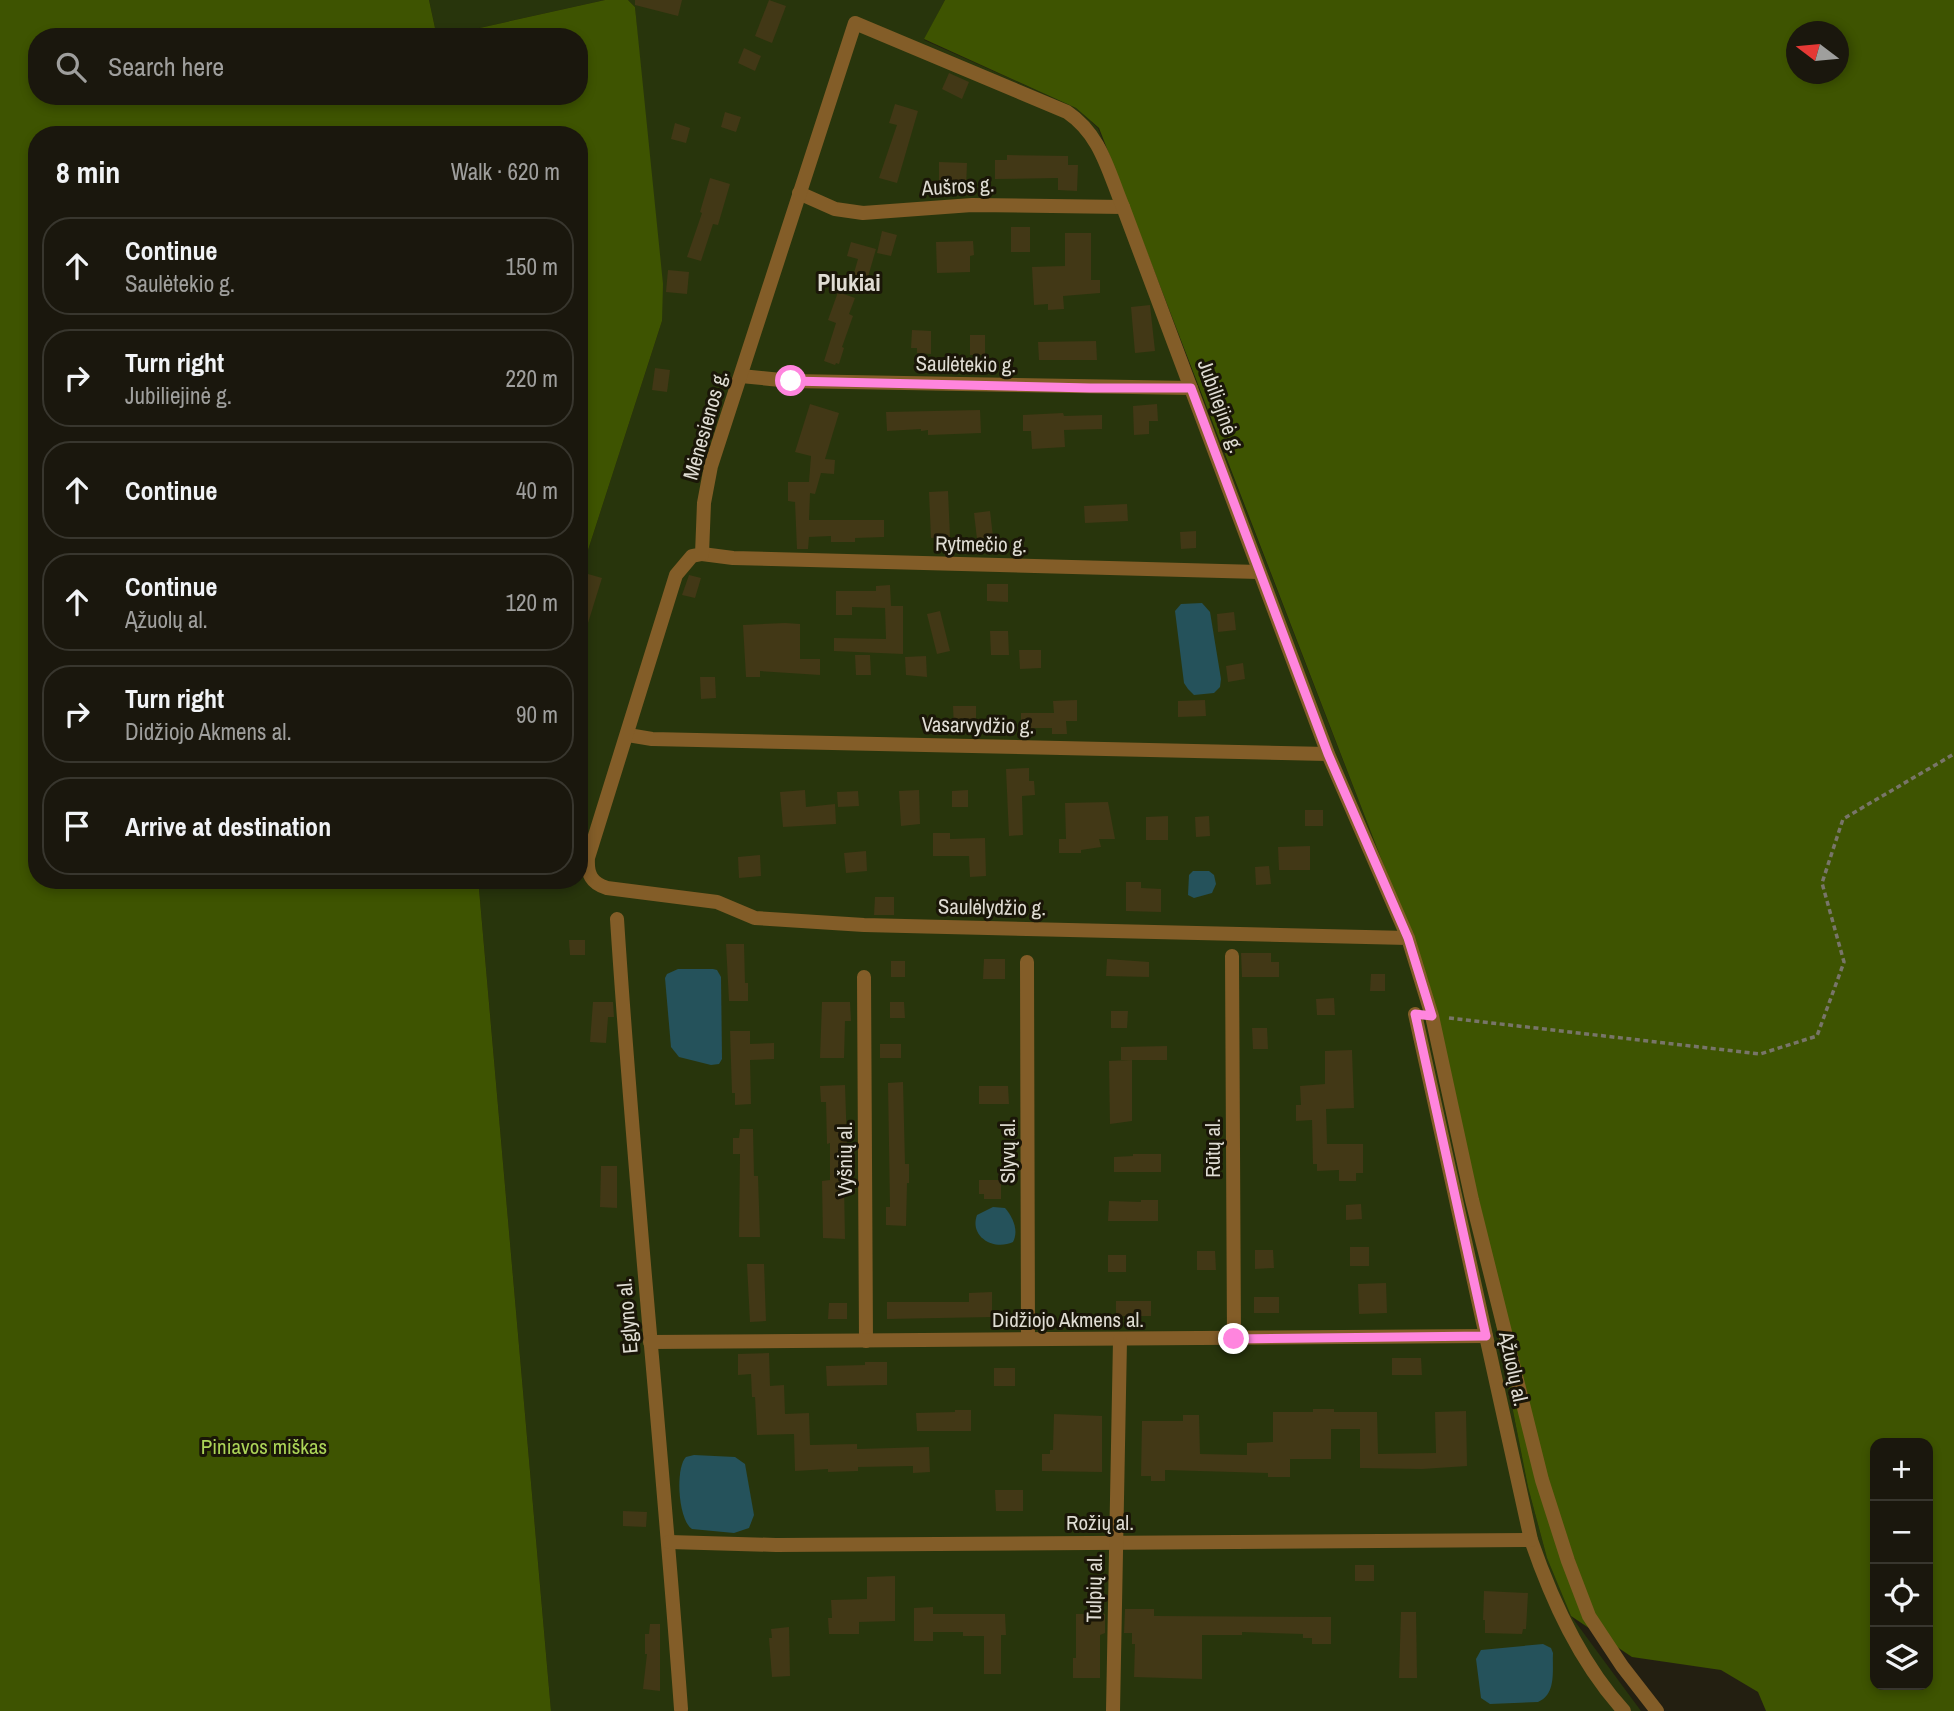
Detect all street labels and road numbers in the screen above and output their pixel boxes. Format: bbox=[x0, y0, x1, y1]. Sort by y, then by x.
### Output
street label: Aušros g. bbox=[920, 170, 995, 202]
street label: Saulėtekio g. bbox=[915, 349, 1017, 379]
street label: Jubiliejinė g. bbox=[1191, 355, 1251, 457]
street label: Mėnesienos g. bbox=[675, 367, 735, 483]
street label: Rytmečio g. bbox=[935, 529, 1027, 559]
street label: Vasarvydžio g. bbox=[921, 710, 1035, 740]
street label: Saulėlydžio g. bbox=[938, 892, 1046, 922]
street label: Slyvų al. bbox=[993, 1118, 1022, 1184]
street label: Rūtų al. bbox=[1198, 1118, 1227, 1178]
street label: Vyšnių al. bbox=[830, 1122, 859, 1197]
street label: Eglyno al. bbox=[609, 1277, 645, 1355]
street label: Didžiojo Akmens al. bbox=[992, 1305, 1144, 1334]
street label: Ąžuolų al. bbox=[1492, 1328, 1536, 1409]
street label: Rožių al. bbox=[1066, 1508, 1134, 1537]
street label: Tulpių al. bbox=[1079, 1553, 1109, 1623]

